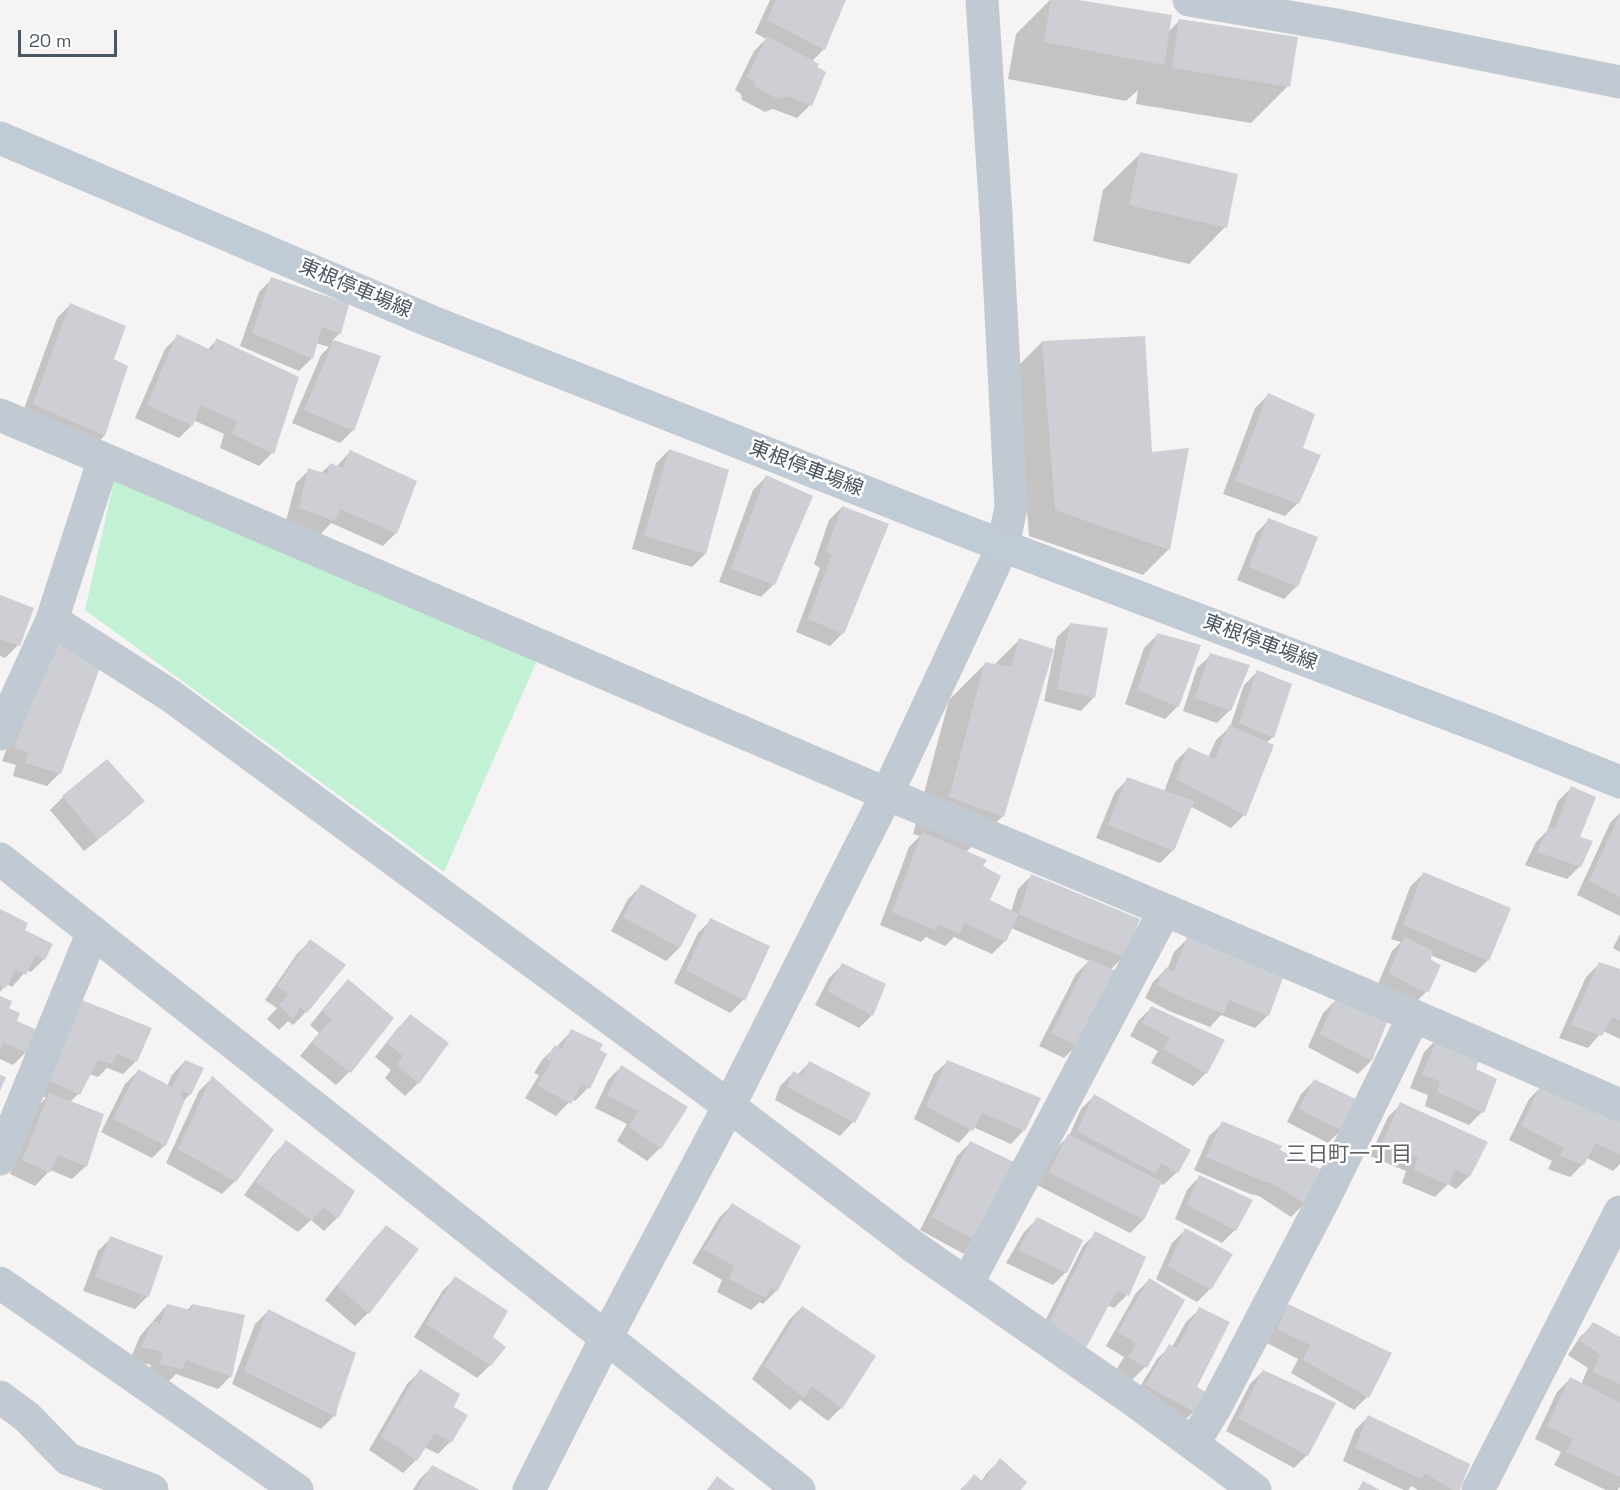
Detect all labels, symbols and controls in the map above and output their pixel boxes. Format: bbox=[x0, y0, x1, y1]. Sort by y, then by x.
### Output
scale bar bbox=[21, 18, 120, 56]
text: 20 m bbox=[29, 29, 72, 52]
street label: 東根停車場線 bbox=[295, 255, 415, 323]
street label: 東根停車場線 bbox=[746, 436, 866, 502]
street label: 東根停車場線 bbox=[1200, 610, 1320, 676]
district label: 三日町一丁目 bbox=[1286, 1142, 1412, 1168]

